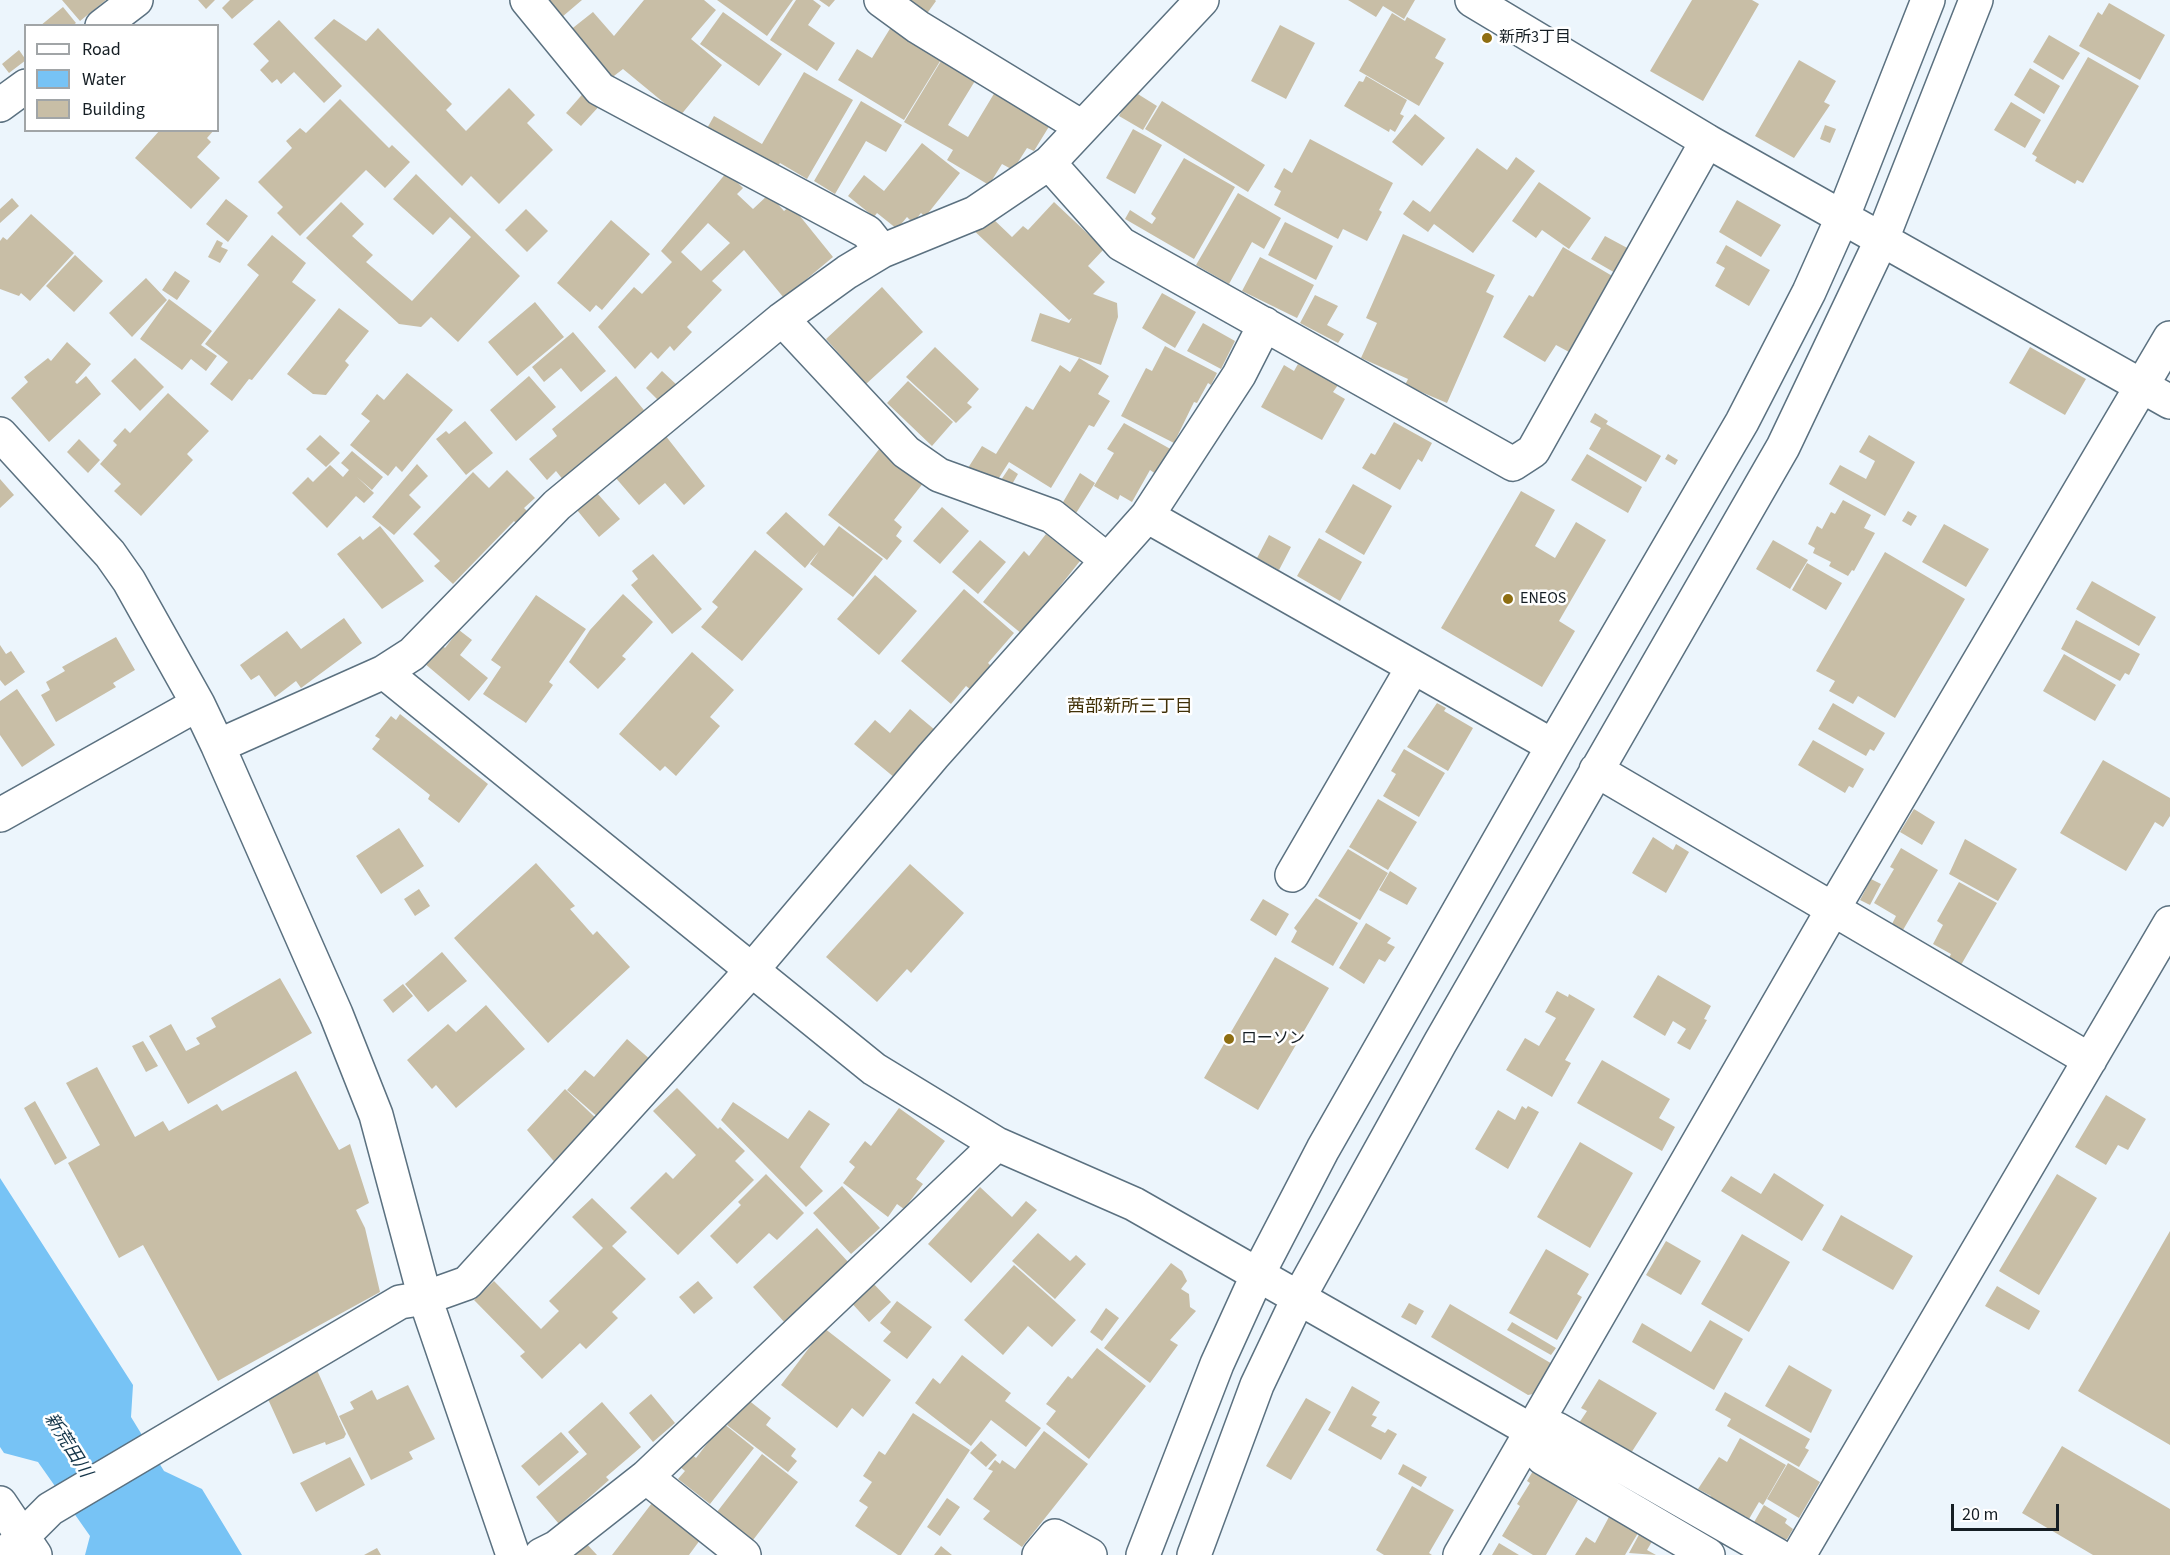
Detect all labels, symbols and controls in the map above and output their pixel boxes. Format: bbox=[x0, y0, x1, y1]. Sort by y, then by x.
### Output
legend bbox=[24, 24, 219, 132]
place label: 新所3丁目 bbox=[1499, 28, 1571, 48]
marker: 新所3丁目 bbox=[1480, 31, 1494, 45]
text: Road bbox=[82, 37, 121, 62]
text: Water bbox=[82, 67, 126, 92]
text: Building bbox=[82, 97, 145, 122]
place label: ENEOS bbox=[1520, 589, 1566, 609]
marker: ENEOS bbox=[1501, 592, 1515, 606]
district label: 茜部新所三丁目 bbox=[1067, 697, 1193, 719]
place label: ローソン bbox=[1241, 1029, 1305, 1049]
marker: ローソン bbox=[1222, 1032, 1236, 1046]
water label: 新荒田川 bbox=[39, 1410, 95, 1482]
scale bar bbox=[1954, 1492, 2062, 1530]
text: 20 m bbox=[1962, 1502, 1998, 1527]

